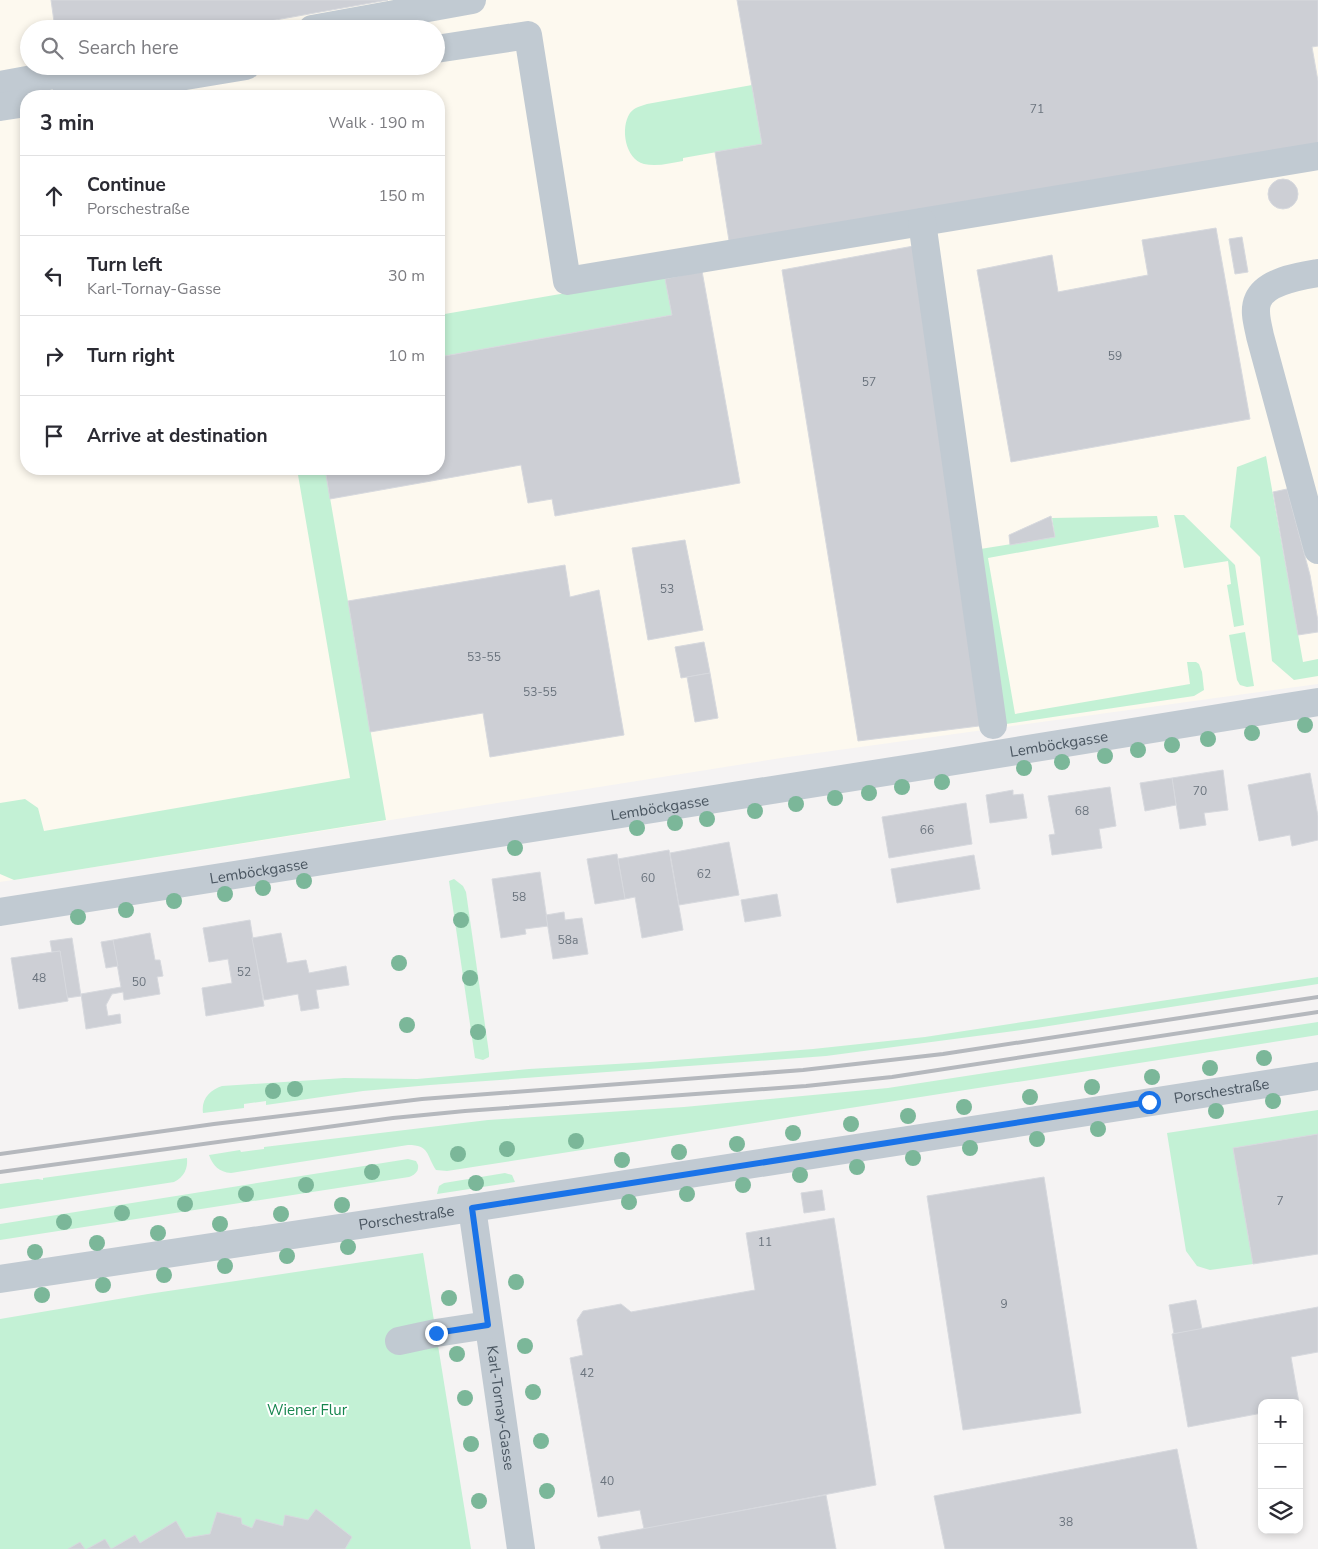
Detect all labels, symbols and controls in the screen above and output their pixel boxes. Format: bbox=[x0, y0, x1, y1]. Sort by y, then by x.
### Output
search box bbox=[20, 20, 445, 75]
icon: search bbox=[38, 34, 66, 62]
text: Search here bbox=[78, 35, 179, 61]
house number: 71 bbox=[1030, 101, 1044, 117]
text: 3 min bbox=[40, 109, 94, 137]
text: Walk · 190 m bbox=[329, 112, 425, 134]
text: Continue bbox=[87, 172, 166, 198]
icon: ahead bbox=[40, 182, 68, 210]
text: 150 m bbox=[378, 185, 425, 207]
text: Porschestraße bbox=[87, 198, 190, 220]
text: Turn left bbox=[87, 252, 162, 278]
icon: left bbox=[40, 262, 68, 290]
text: 30 m bbox=[388, 265, 425, 287]
text: Karl-Tornay-Gasse bbox=[87, 278, 221, 300]
icon: right bbox=[40, 342, 68, 370]
text: Turn right bbox=[87, 343, 174, 369]
text: 10 m bbox=[388, 345, 425, 367]
house number: 59 bbox=[1108, 348, 1122, 364]
house number: 57 bbox=[862, 374, 876, 390]
icon: arrive bbox=[40, 422, 68, 450]
text: Arrive at destination bbox=[87, 423, 268, 449]
house number: 53 bbox=[660, 581, 674, 597]
house number: 53-55 bbox=[467, 649, 501, 665]
house number: 53-55 bbox=[523, 684, 557, 700]
street label: Lemböckgasse bbox=[1008, 726, 1109, 762]
house number: 70 bbox=[1193, 783, 1207, 799]
street label: Lemböckgasse bbox=[609, 790, 710, 825]
house number: 68 bbox=[1075, 803, 1089, 819]
house number: 66 bbox=[920, 822, 934, 838]
street label: Lemböckgasse bbox=[208, 853, 309, 889]
house number: 62 bbox=[697, 866, 711, 882]
house number: 60 bbox=[641, 870, 655, 886]
house number: 58 bbox=[512, 889, 526, 905]
house number: 58a bbox=[558, 932, 578, 948]
house number: 52 bbox=[237, 964, 251, 980]
house number: 48 bbox=[32, 970, 46, 986]
house number: 50 bbox=[132, 974, 146, 990]
street label: Porschestraße bbox=[1172, 1074, 1271, 1108]
route start bbox=[1138, 1091, 1161, 1114]
house number: 7 bbox=[1276, 1193, 1284, 1209]
street label: Porschestraße bbox=[357, 1201, 456, 1235]
house number: 11 bbox=[758, 1234, 772, 1250]
house number: 9 bbox=[1000, 1296, 1008, 1312]
route end bbox=[425, 1322, 448, 1345]
street label: Karl-Tornay-Gasse bbox=[482, 1344, 520, 1472]
house number: 42 bbox=[580, 1365, 594, 1381]
map controls bbox=[1258, 1399, 1303, 1534]
button: + bbox=[1258, 1399, 1303, 1444]
park label: Wiener Flur bbox=[267, 1400, 348, 1420]
button: − bbox=[1258, 1444, 1303, 1489]
house number: 40 bbox=[600, 1473, 614, 1489]
button: layers bbox=[1258, 1489, 1303, 1534]
house number: 38 bbox=[1059, 1514, 1073, 1530]

